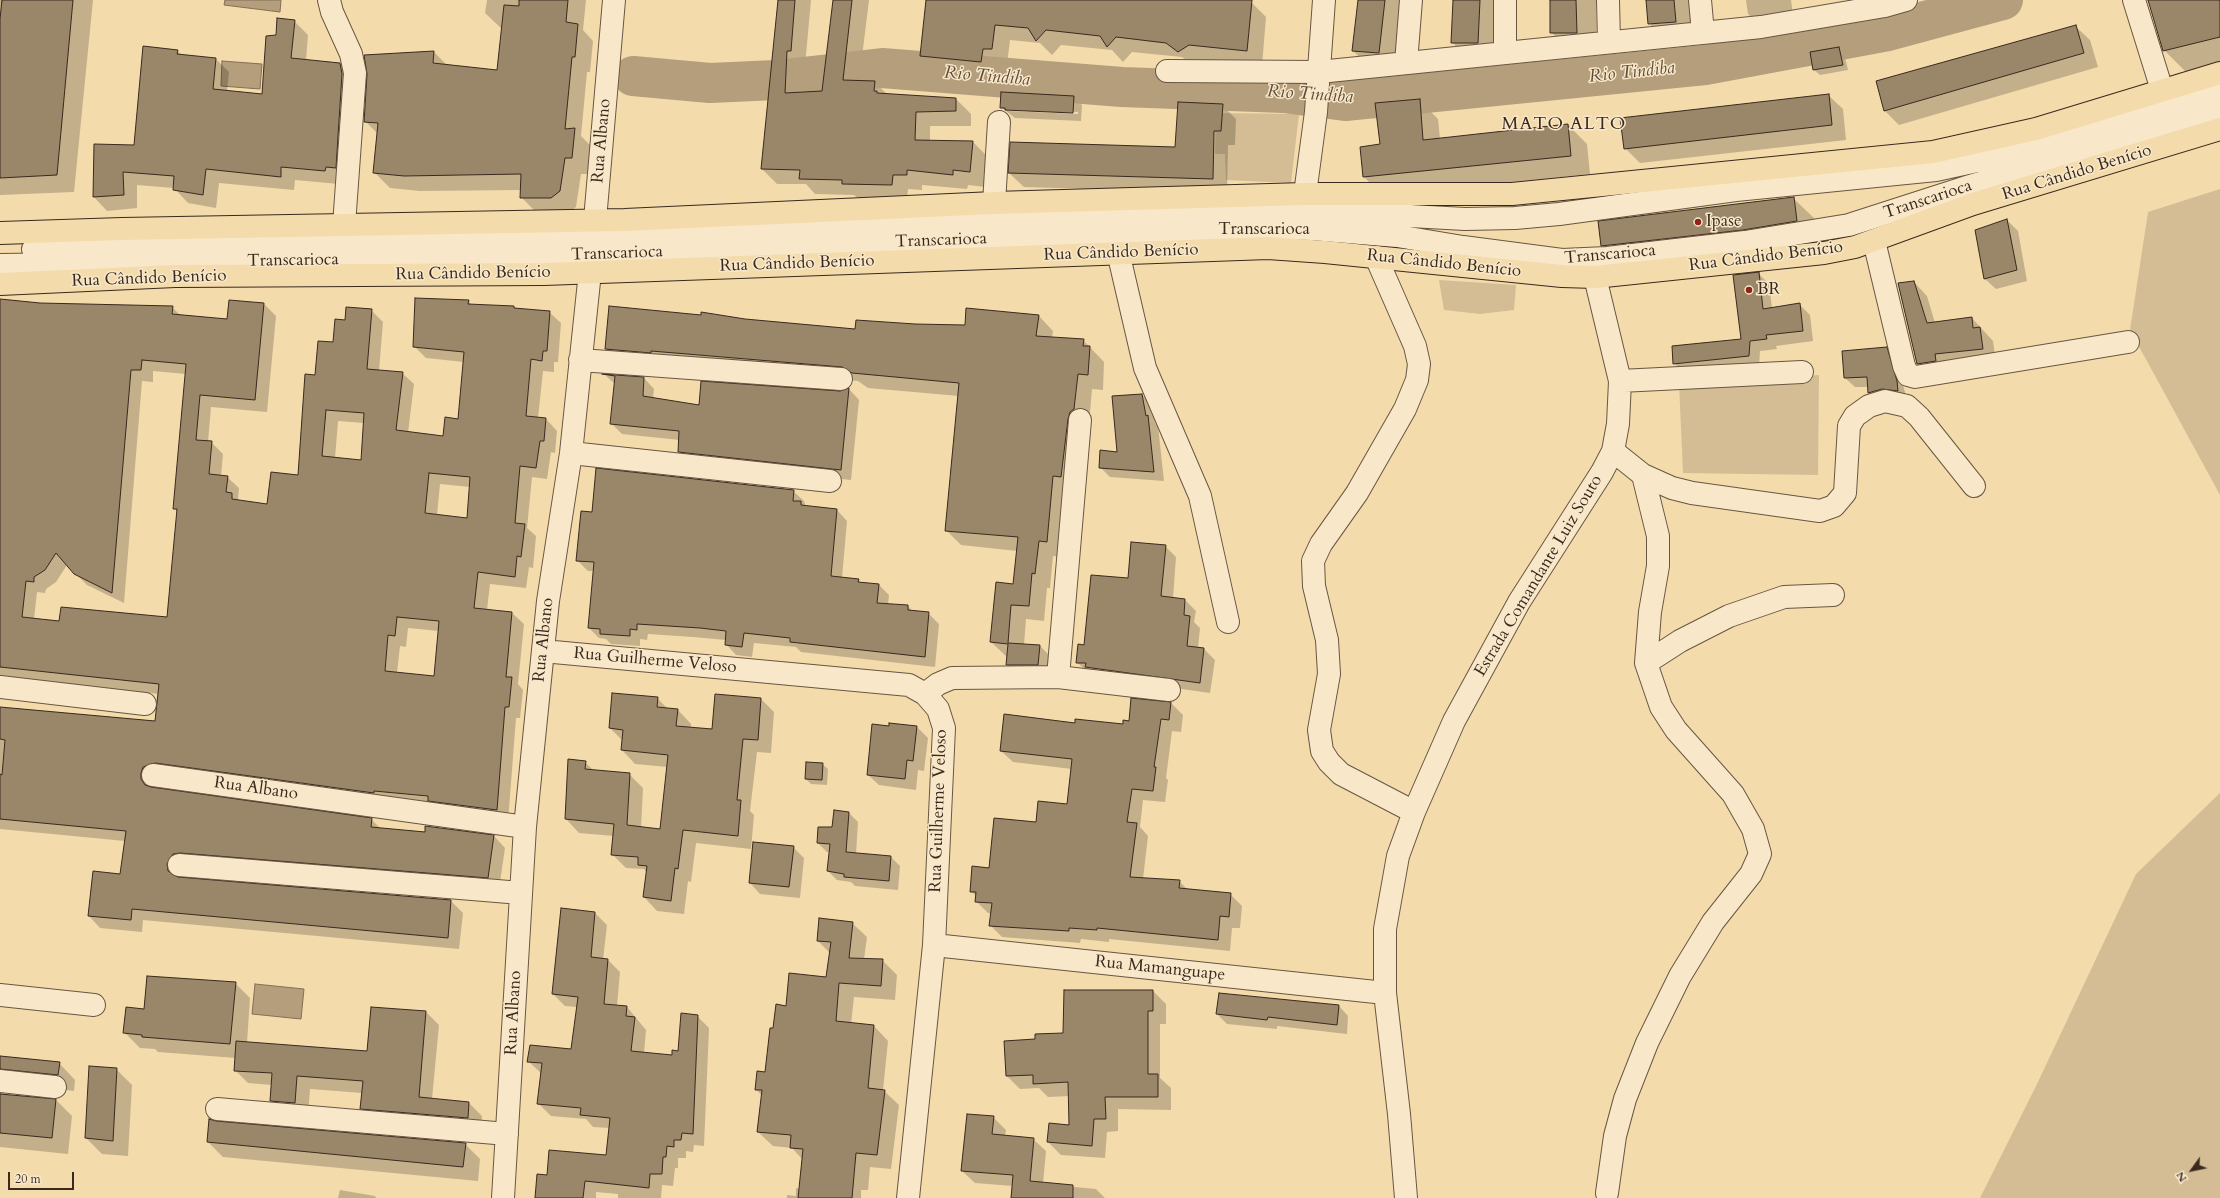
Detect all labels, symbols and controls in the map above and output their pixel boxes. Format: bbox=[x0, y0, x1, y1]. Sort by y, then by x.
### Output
water label: Rio Tindiba bbox=[1588, 58, 1676, 88]
water label: Rio Tindiba bbox=[943, 62, 1031, 92]
water label: Rio Tindiba bbox=[1266, 81, 1354, 109]
street label: Rua Albano bbox=[588, 98, 616, 184]
district label: MATO ALTO bbox=[1502, 114, 1626, 136]
street label: Rua Cândido Benício bbox=[2000, 141, 2154, 205]
street label: Transcarioca bbox=[1881, 176, 1975, 224]
place label: Ipase bbox=[1706, 212, 1742, 232]
marker: Ipase bbox=[1693, 217, 1703, 227]
street label: Transcarioca bbox=[1218, 220, 1310, 240]
street label: Transcarioca bbox=[895, 229, 987, 253]
street label: Rua Cândido Benício bbox=[1688, 237, 1844, 277]
street label: Rua Cândido Benício bbox=[1043, 240, 1199, 266]
street label: Transcarioca bbox=[1563, 241, 1657, 269]
street label: Transcarioca bbox=[571, 242, 663, 266]
street label: Rua Cândido Benício bbox=[1366, 246, 1522, 282]
street label: Transcarioca bbox=[247, 250, 339, 272]
street label: Rua Cândido Benício bbox=[719, 251, 875, 277]
street label: Rua Cândido Benício bbox=[395, 262, 551, 286]
street label: Rua Cândido Benício bbox=[71, 266, 227, 292]
place label: BR bbox=[1757, 280, 1780, 300]
marker: BR bbox=[1744, 285, 1754, 295]
street label: Estrada Comandante Luiz Souto bbox=[1471, 472, 1607, 680]
street label: Rua Albano bbox=[529, 597, 559, 683]
street label: Rua Guilherme Veloso bbox=[573, 644, 737, 678]
street label: Rua Guilherme Veloso bbox=[926, 729, 952, 893]
street label: Rua Albano bbox=[213, 773, 299, 805]
street label: Rua Mamanguape bbox=[1094, 952, 1226, 986]
street label: Rua Albano bbox=[502, 970, 526, 1056]
north arrow bbox=[2172, 1150, 2212, 1190]
scale bar bbox=[10, 1164, 76, 1190]
text: N bbox=[2173, 1169, 2190, 1185]
text: 20 m bbox=[15, 1171, 41, 1187]

